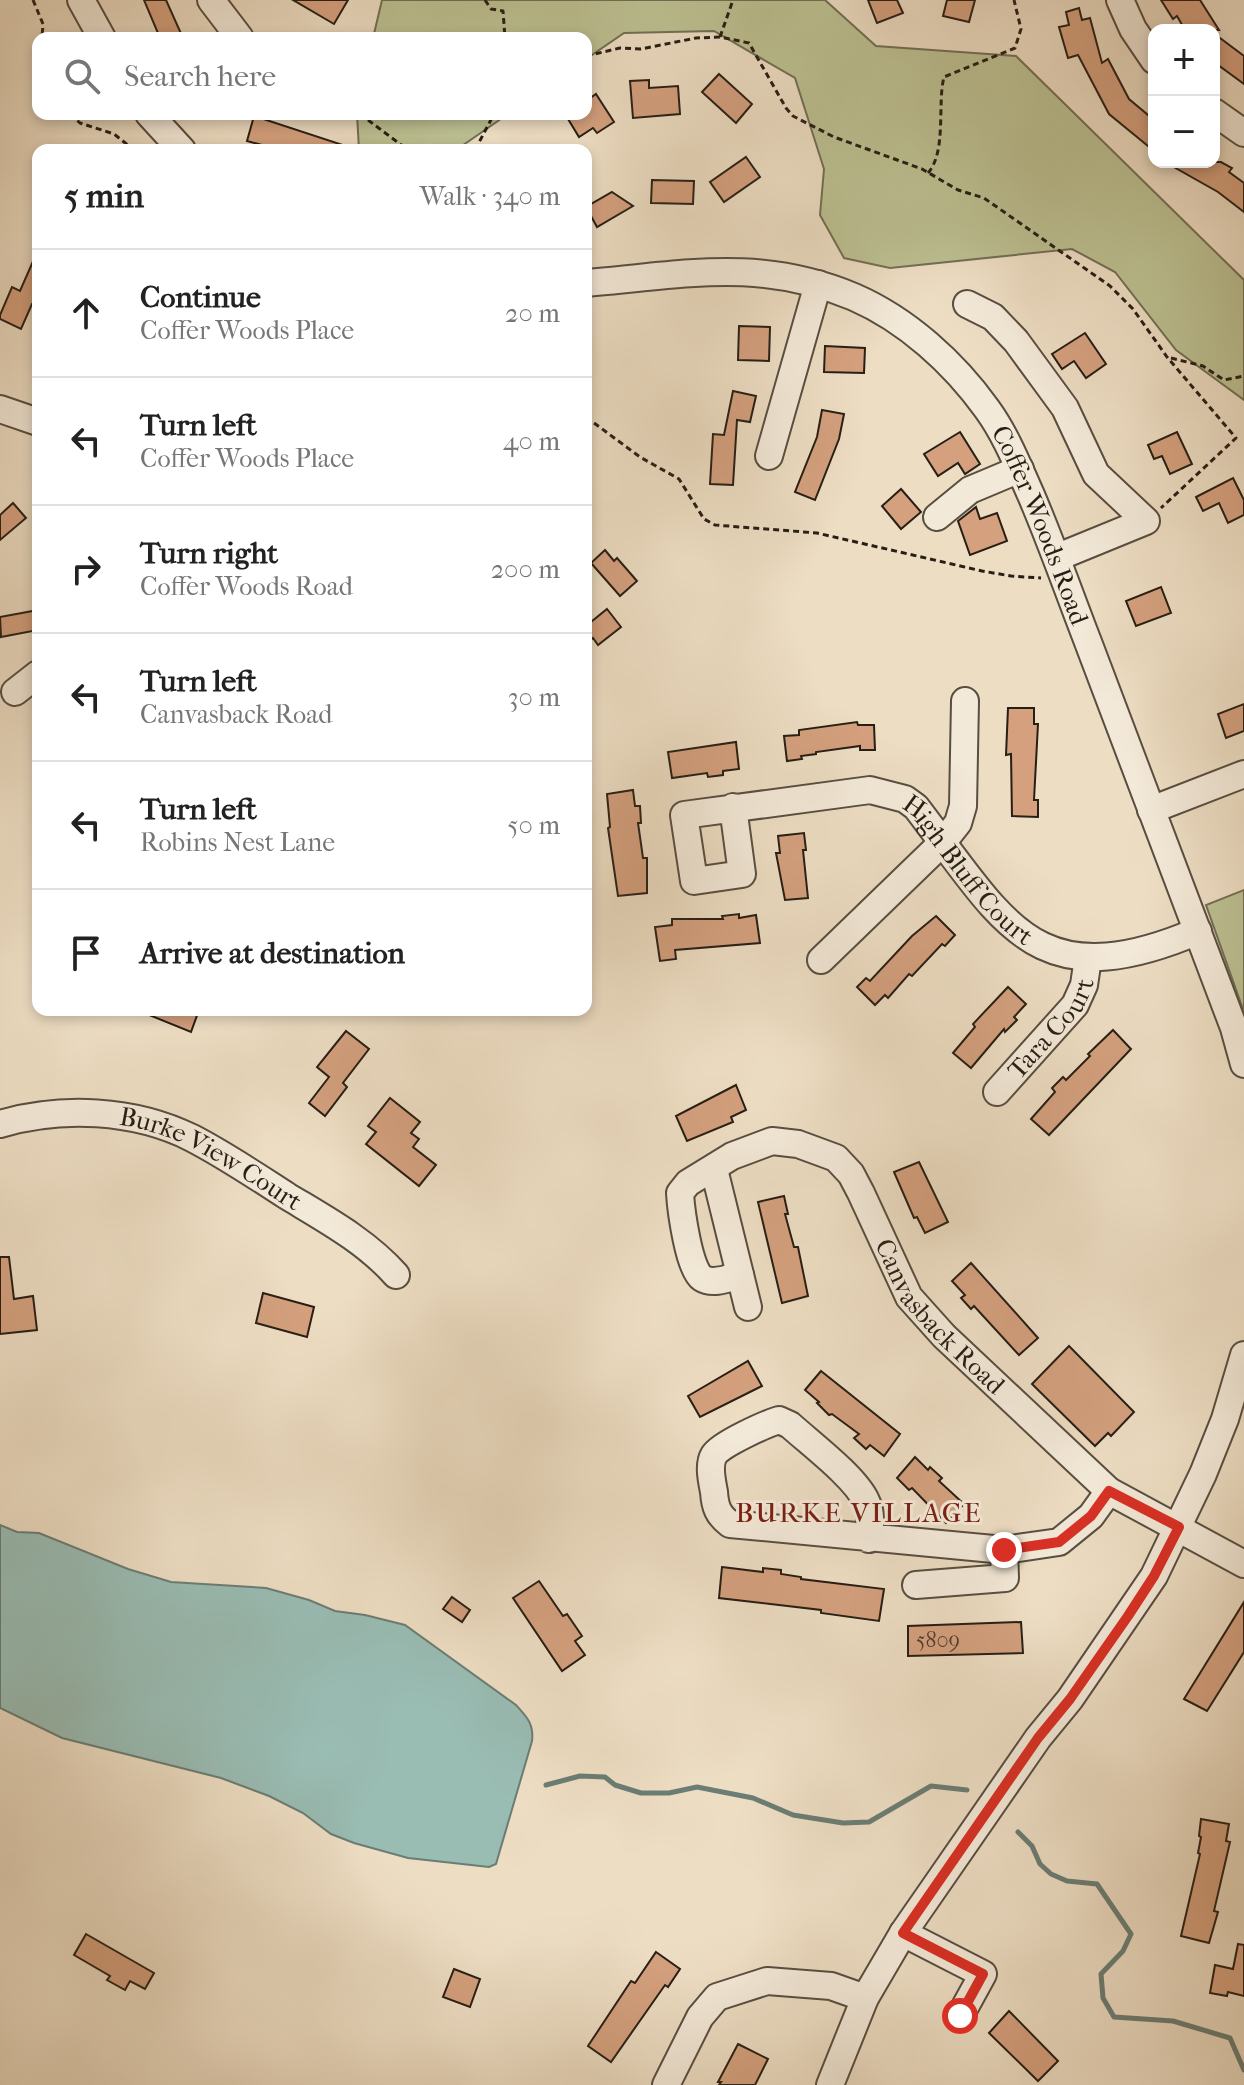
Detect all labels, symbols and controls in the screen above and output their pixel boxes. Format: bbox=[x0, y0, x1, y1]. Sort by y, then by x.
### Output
map controls bbox=[1148, 24, 1220, 168]
button: + bbox=[1148, 24, 1220, 96]
search box bbox=[32, 32, 592, 120]
icon: search bbox=[60, 54, 104, 98]
text: Search here bbox=[124, 59, 276, 94]
button: − bbox=[1148, 96, 1220, 168]
text: 5 min bbox=[64, 176, 144, 216]
text: Walk · 340 m bbox=[420, 181, 560, 212]
text: Continue bbox=[140, 280, 261, 315]
icon: ahead bbox=[64, 291, 108, 335]
text: 20 m bbox=[505, 298, 560, 329]
text: Coffer Woods Place bbox=[140, 315, 354, 346]
text: Turn left bbox=[140, 408, 257, 443]
icon: left bbox=[64, 419, 108, 463]
street label: Coffer Woods Road bbox=[985, 420, 1096, 630]
text: 40 m bbox=[503, 426, 560, 457]
text: Coffer Woods Place bbox=[140, 443, 354, 474]
text: Turn right bbox=[140, 536, 278, 571]
icon: right bbox=[64, 547, 108, 591]
text: 200 m bbox=[491, 554, 560, 585]
text: Coffer Woods Road bbox=[140, 571, 353, 602]
text: Turn left bbox=[140, 664, 257, 699]
icon: left bbox=[64, 675, 108, 719]
text: 30 m bbox=[508, 682, 560, 713]
text: Canvasback Road bbox=[140, 699, 332, 730]
street label: High Bluff Court bbox=[897, 787, 1040, 952]
text: Turn left bbox=[140, 792, 257, 827]
icon: left bbox=[64, 803, 108, 847]
text: 50 m bbox=[507, 810, 560, 841]
text: Robins Nest Lane bbox=[140, 827, 335, 858]
icon: arrive bbox=[64, 931, 108, 975]
text: Arrive at destination bbox=[140, 936, 405, 971]
street label: Tara Court bbox=[1001, 976, 1100, 1085]
street label: Burke View Court bbox=[117, 1100, 308, 1217]
street label: Canvasback Road bbox=[869, 1234, 1012, 1401]
district label: BURKE VILLAGE bbox=[735, 1496, 983, 1529]
route end bbox=[986, 1532, 1022, 1568]
house number: 5809 bbox=[916, 1627, 960, 1653]
route start bbox=[942, 1998, 978, 2034]

